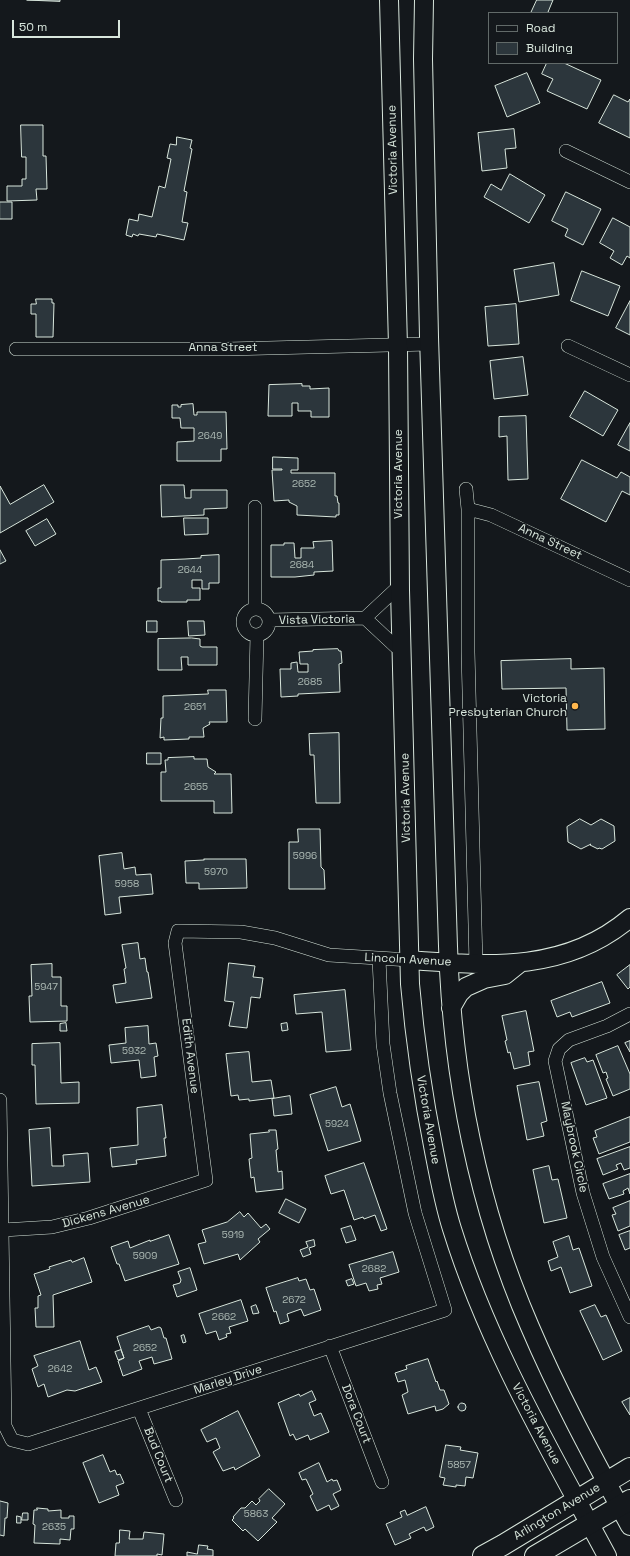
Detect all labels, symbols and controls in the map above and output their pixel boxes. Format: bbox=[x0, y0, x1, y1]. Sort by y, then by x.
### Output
scale bar bbox=[14, 12, 122, 38]
legend bbox=[488, 12, 618, 64]
text: 50 m bbox=[19, 19, 47, 35]
text: Road bbox=[526, 20, 555, 36]
text: Building bbox=[526, 40, 573, 56]
street label: Victoria Avenue bbox=[385, 105, 401, 195]
street label: Anna Street bbox=[189, 341, 257, 355]
street label: Victoria Avenue bbox=[392, 429, 406, 519]
house number: 2649 bbox=[198, 430, 222, 442]
house number: 2652 bbox=[292, 478, 316, 490]
street label: Anna Street bbox=[516, 521, 584, 563]
house number: 2684 bbox=[290, 559, 314, 571]
house number: 2644 bbox=[178, 564, 202, 576]
street label: Vista Victoria bbox=[279, 612, 355, 628]
house number: 2685 bbox=[298, 676, 322, 688]
place label: Victoria Presbyterian Church bbox=[449, 692, 567, 720]
house number: 2651 bbox=[184, 701, 206, 713]
marker: Victoria Presbyterian Church bbox=[570, 701, 580, 711]
street label: Victoria Avenue bbox=[398, 753, 414, 843]
house number: 2655 bbox=[184, 781, 208, 793]
house number: 5996 bbox=[293, 850, 317, 862]
house number: 5970 bbox=[204, 866, 228, 878]
house number: 5958 bbox=[115, 878, 139, 890]
street label: Lincoln Avenue bbox=[364, 951, 452, 969]
house number: 5947 bbox=[34, 981, 58, 993]
street label: Edith Avenue bbox=[178, 1018, 202, 1094]
house number: 5932 bbox=[122, 1045, 146, 1057]
street label: Victoria Avenue bbox=[413, 1075, 443, 1165]
street label: Maybrook Circle bbox=[557, 1100, 591, 1194]
house number: 5924 bbox=[325, 1118, 349, 1130]
street label: Dickens Avenue bbox=[61, 1193, 151, 1231]
house number: 5919 bbox=[222, 1229, 244, 1241]
house number: 5909 bbox=[133, 1250, 157, 1262]
house number: 2682 bbox=[362, 1263, 386, 1275]
house number: 2672 bbox=[282, 1294, 306, 1306]
house number: 2662 bbox=[212, 1311, 236, 1323]
house number: 2652 bbox=[133, 1342, 157, 1354]
street label: Marley Drive bbox=[192, 1362, 264, 1398]
house number: 2642 bbox=[48, 1363, 72, 1375]
street label: Victoria Avenue bbox=[509, 1381, 563, 1467]
street label: Dora Court bbox=[338, 1382, 374, 1446]
street label: Bud Court bbox=[140, 1425, 176, 1485]
house number: 5857 bbox=[447, 1459, 471, 1471]
street label: Arlington Avenue bbox=[511, 1480, 603, 1544]
house number: 5863 bbox=[244, 1508, 268, 1520]
house number: 2635 bbox=[42, 1521, 66, 1533]

